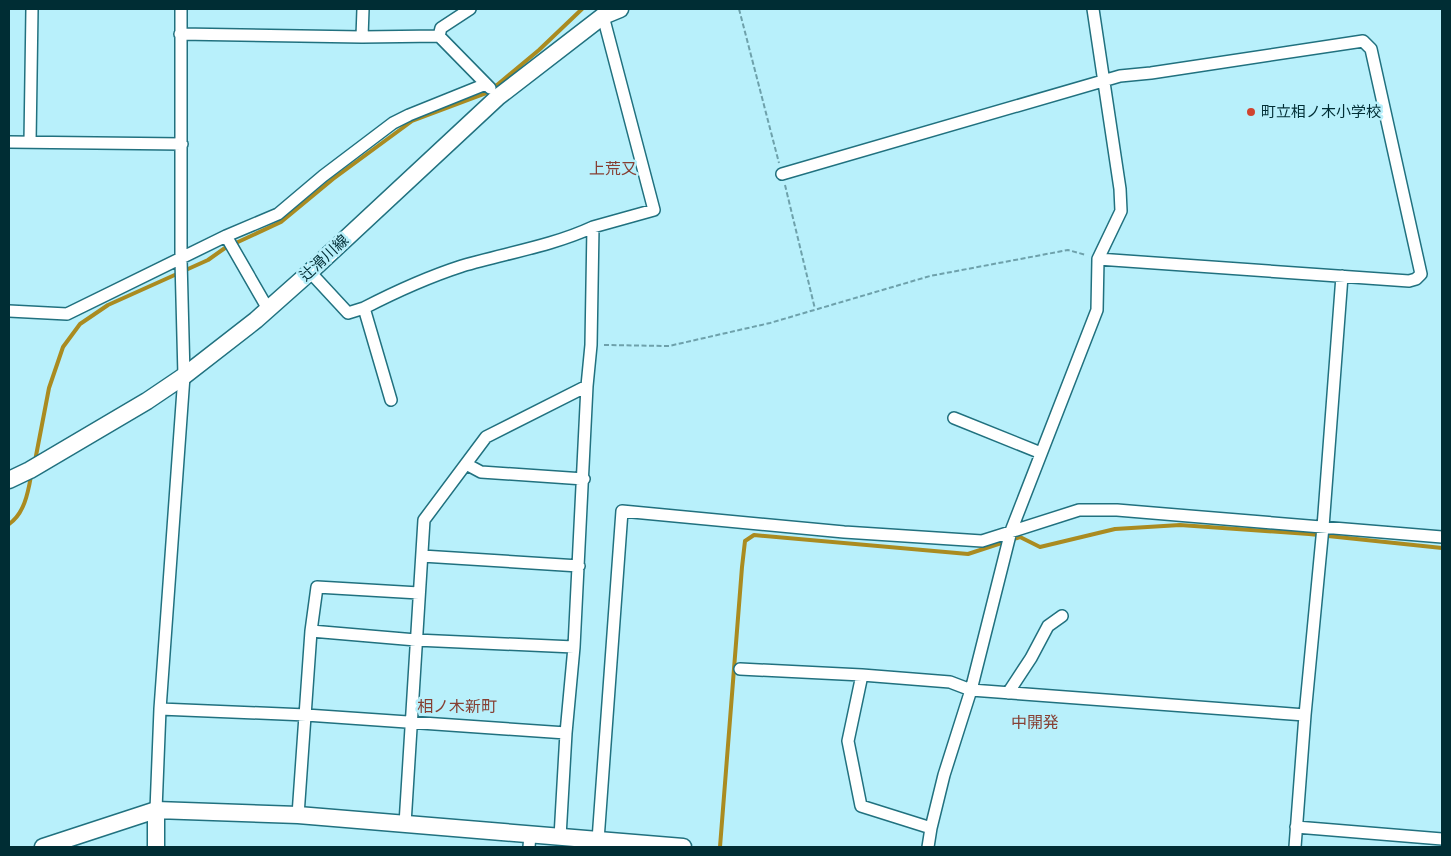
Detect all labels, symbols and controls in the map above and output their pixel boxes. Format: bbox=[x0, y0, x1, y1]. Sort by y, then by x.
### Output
place label: 町立相ノ木小学校 bbox=[1261, 103, 1381, 121]
marker: 町立相ノ木小学校 bbox=[1245, 106, 1257, 118]
district label: 上荒又 bbox=[589, 159, 637, 178]
street label: 辻滑川線 bbox=[296, 231, 352, 285]
district label: 相ノ木新町 bbox=[417, 697, 497, 716]
district label: 中開発 bbox=[1011, 713, 1059, 732]

